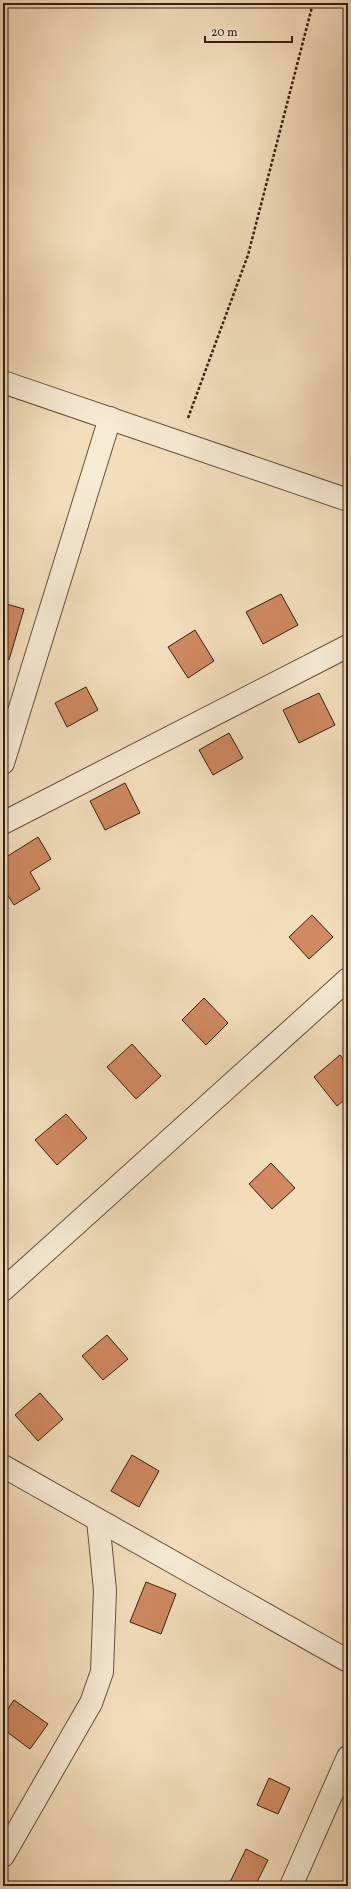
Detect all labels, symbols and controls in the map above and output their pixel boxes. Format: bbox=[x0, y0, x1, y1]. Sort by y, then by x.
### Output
scale bar bbox=[205, 18, 292, 44]
text: 20 m bbox=[211, 25, 238, 41]

